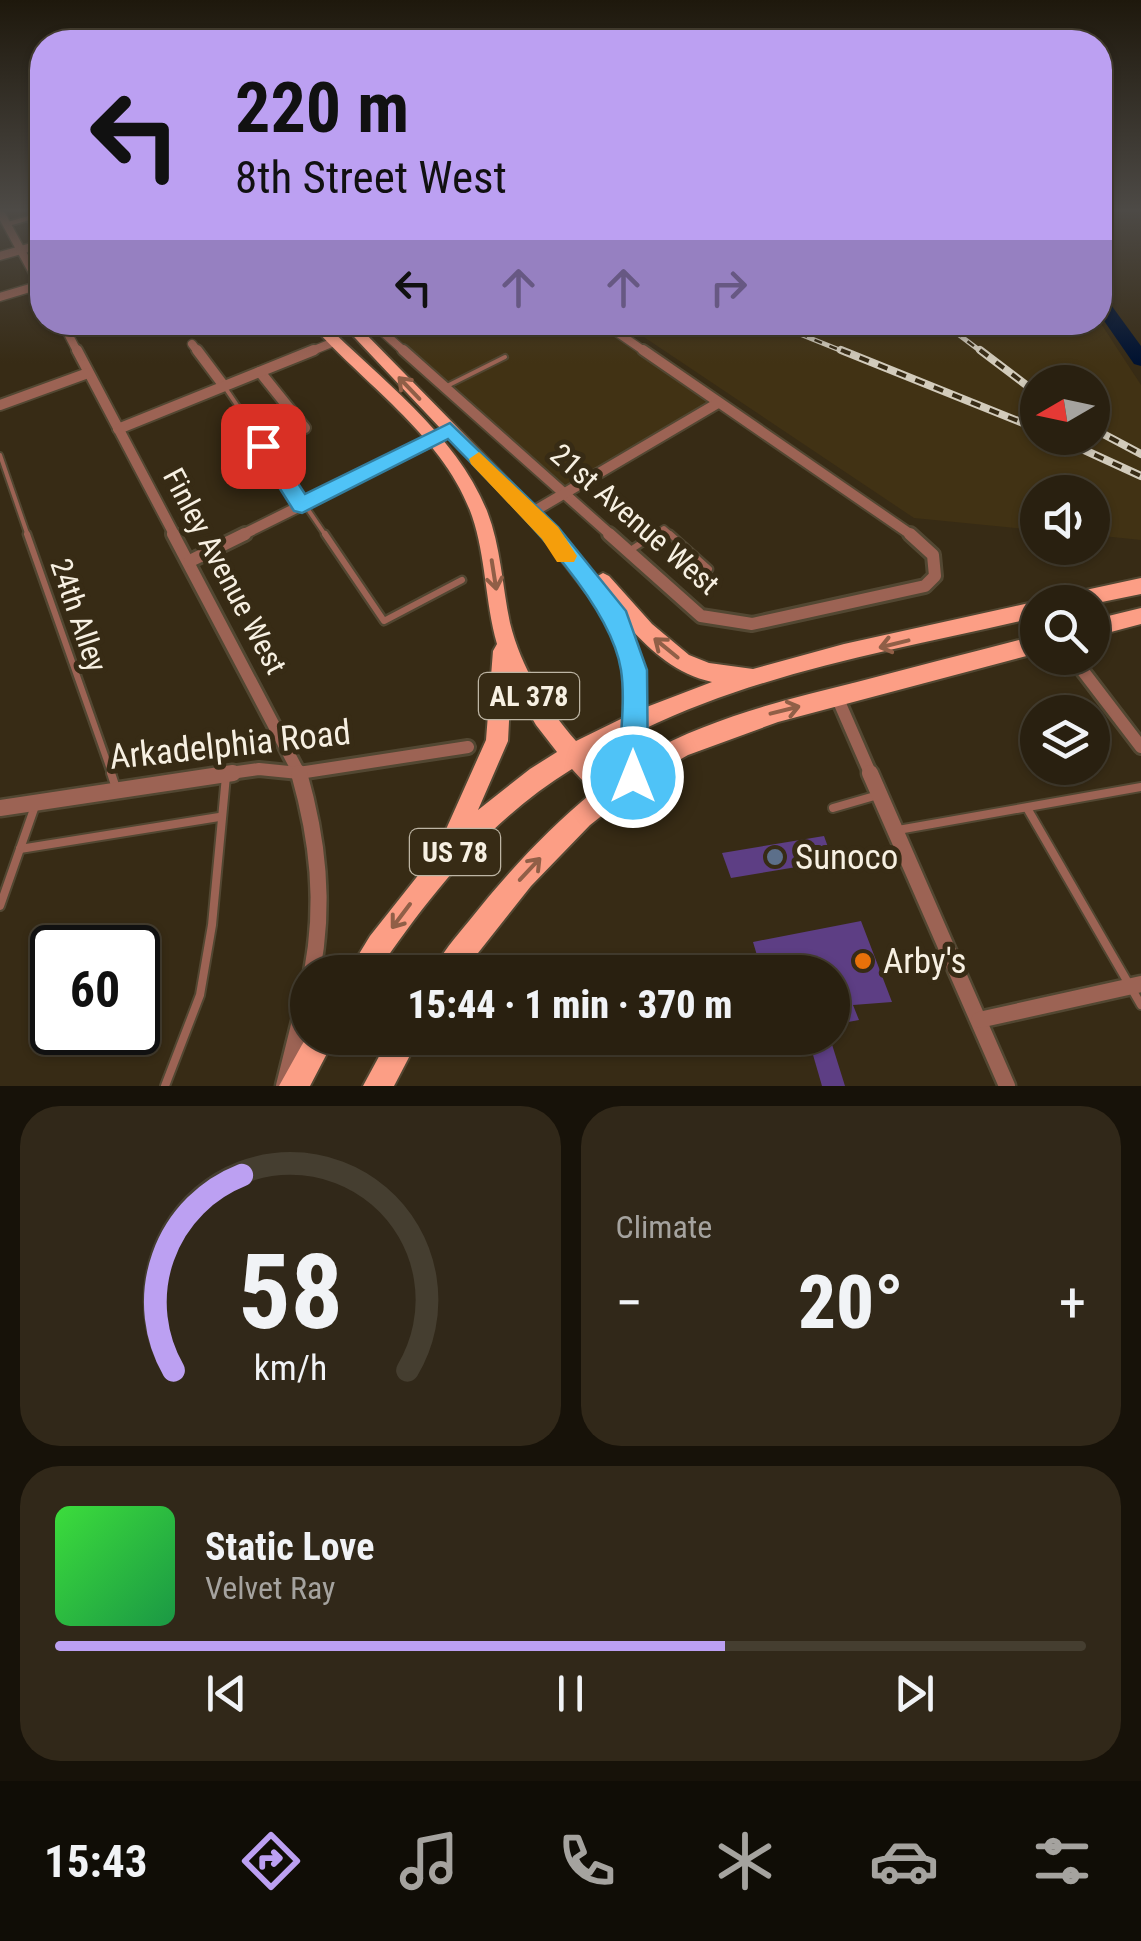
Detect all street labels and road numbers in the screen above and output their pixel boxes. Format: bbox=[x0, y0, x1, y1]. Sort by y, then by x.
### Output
street label: 21st Avenue West bbox=[544, 436, 726, 602]
street label: Finley Avenue West bbox=[156, 462, 294, 680]
street label: 24th Alley bbox=[43, 554, 115, 676]
road number: AL 378 bbox=[479, 673, 579, 719]
street label: Arkadelphia Road bbox=[107, 712, 353, 778]
road number: US 78 bbox=[410, 829, 500, 875]

